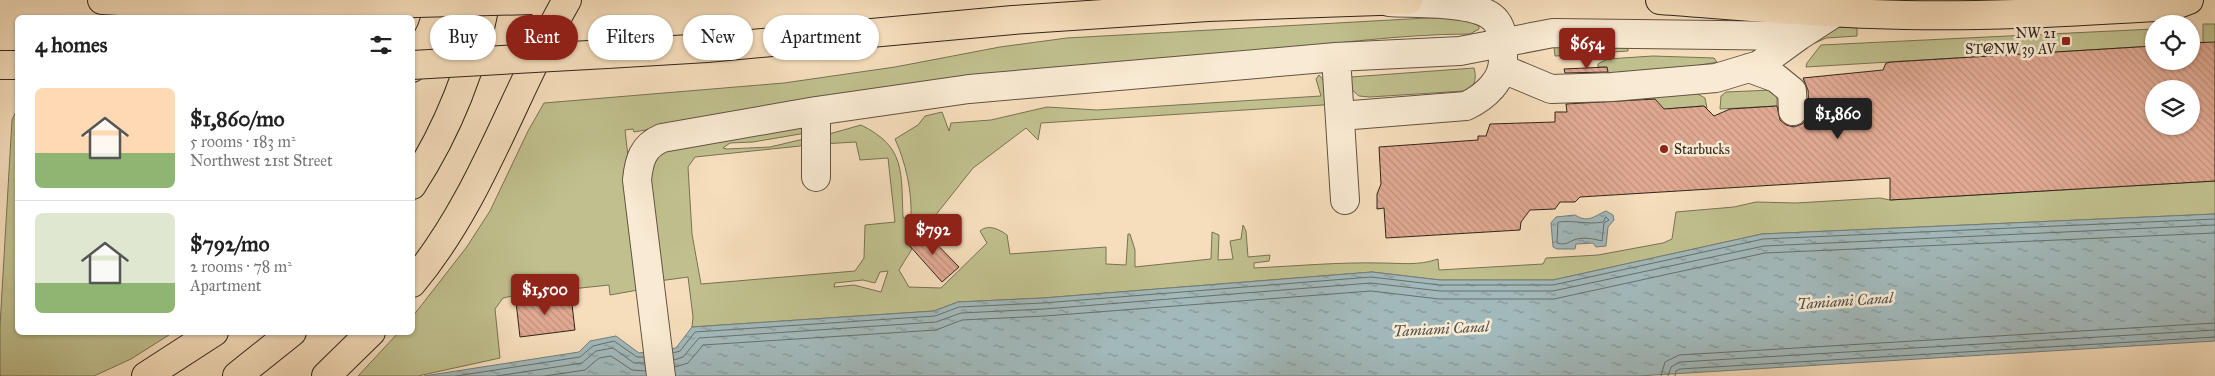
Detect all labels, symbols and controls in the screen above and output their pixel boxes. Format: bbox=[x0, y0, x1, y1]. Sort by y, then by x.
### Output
chip: Buy bbox=[430, 15, 496, 60]
chip: Rent bbox=[506, 15, 578, 60]
chip: Filters bbox=[588, 15, 673, 60]
chip: New bbox=[683, 15, 753, 60]
chip: Apartment bbox=[763, 15, 879, 60]
map controls bbox=[2145, 15, 2200, 135]
button: locate bbox=[2145, 15, 2200, 70]
place label: NW 21 ST@NW 39 AV bbox=[1965, 25, 2057, 58]
pin: $654 bbox=[1557, 28, 1617, 70]
icon: filters bbox=[367, 31, 395, 59]
text: 4 homes bbox=[35, 32, 107, 58]
text: $654 bbox=[1570, 34, 1604, 53]
marker: NW 21 ST@NW 39 AV bbox=[2060, 35, 2072, 47]
button: layers bbox=[2145, 80, 2200, 135]
pin: $1,860 bbox=[1797, 98, 1879, 140]
text: $1,860 bbox=[1815, 104, 1861, 123]
text: $1,860/mo bbox=[190, 106, 284, 132]
icon: home bbox=[75, 108, 135, 168]
text: 5 rooms · 183 m² bbox=[190, 132, 296, 151]
place label: Starbucks bbox=[1674, 141, 1730, 158]
marker: Starbucks bbox=[1658, 143, 1670, 155]
text: Northwest 21st Street bbox=[190, 151, 333, 170]
pin: $792 bbox=[903, 214, 963, 256]
text: $792 bbox=[916, 220, 950, 239]
text: $792/mo bbox=[190, 231, 269, 257]
icon: home bbox=[75, 233, 135, 293]
text: 2 rooms · 78 m² bbox=[190, 257, 292, 276]
pin: $1,500 bbox=[504, 274, 586, 316]
text: Apartment bbox=[190, 276, 262, 295]
text: $1,500 bbox=[522, 280, 568, 299]
water label: Tamiami Canal bbox=[1796, 289, 1895, 313]
water label: Tamiami Canal bbox=[1393, 317, 1491, 340]

